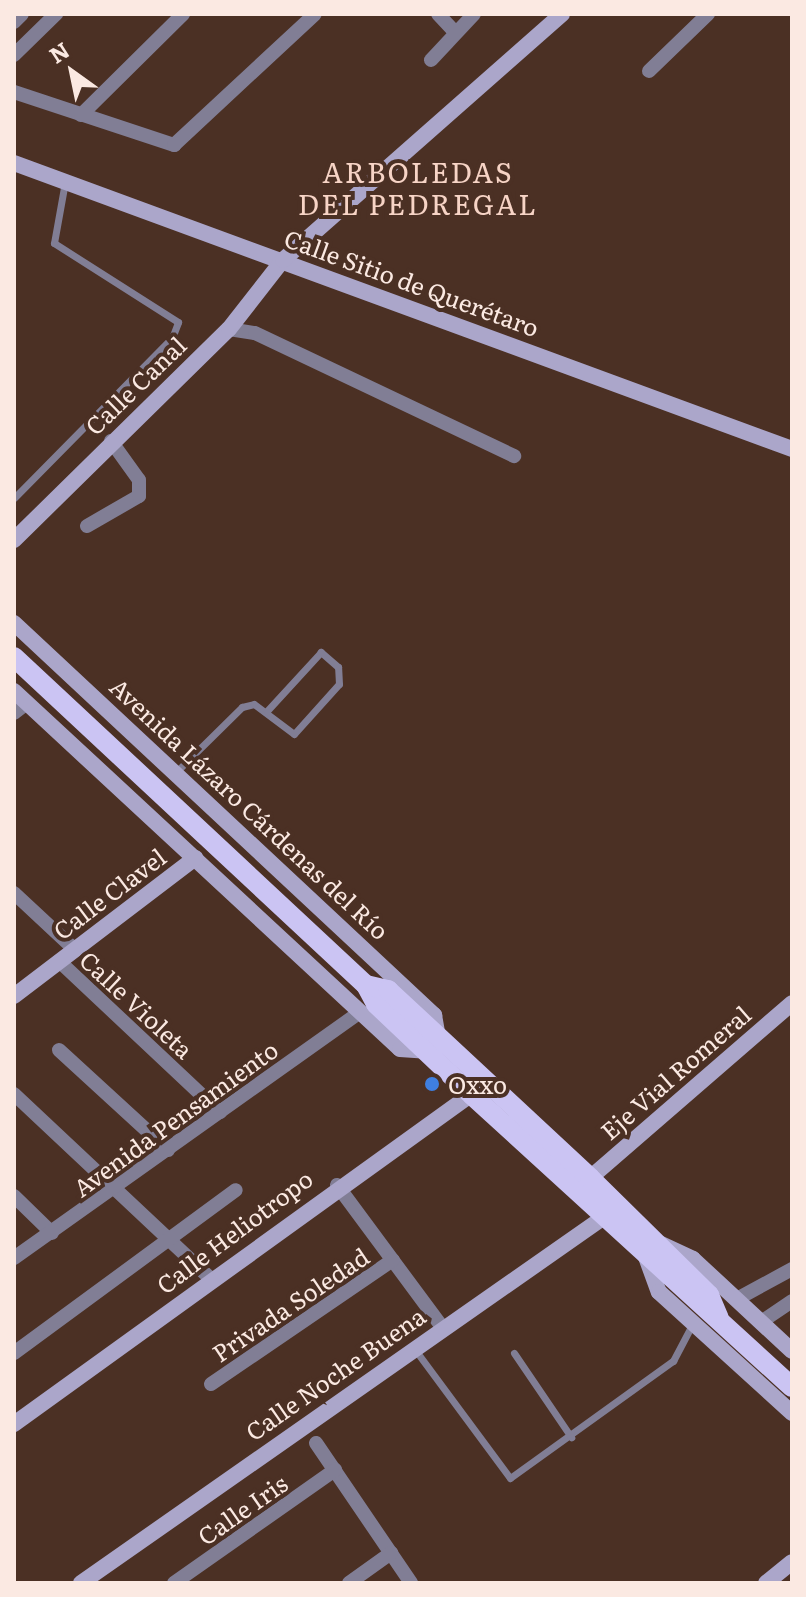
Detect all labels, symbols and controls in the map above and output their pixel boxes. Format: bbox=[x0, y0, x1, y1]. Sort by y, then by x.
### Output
north arrow bbox=[32, 32, 112, 112]
text: N bbox=[42, 33, 75, 70]
district label: ARBOLEDAS DEL PEDREGAL bbox=[298, 154, 538, 220]
street label: Calle Sitio de Querétaro bbox=[281, 223, 543, 341]
street label: Calle Canal bbox=[79, 330, 191, 440]
street label: Avenida Lázaro Cárdenas del Río bbox=[105, 671, 395, 945]
street label: Calle Clavel bbox=[47, 842, 171, 944]
street label: Calle Violeta bbox=[75, 944, 199, 1064]
street label: Eje Vial Romeral bbox=[594, 999, 756, 1145]
street label: Avenida Pensamiento bbox=[67, 1034, 283, 1202]
place label: Oxxo bbox=[448, 1070, 507, 1098]
marker: Oxxo bbox=[423, 1075, 441, 1093]
street label: Calle Heliotropo bbox=[151, 1163, 317, 1299]
street label: Privada Soledad bbox=[206, 1241, 374, 1367]
street label: Calle Noche Buena bbox=[240, 1300, 430, 1446]
street label: Calle Iris bbox=[192, 1468, 292, 1550]

